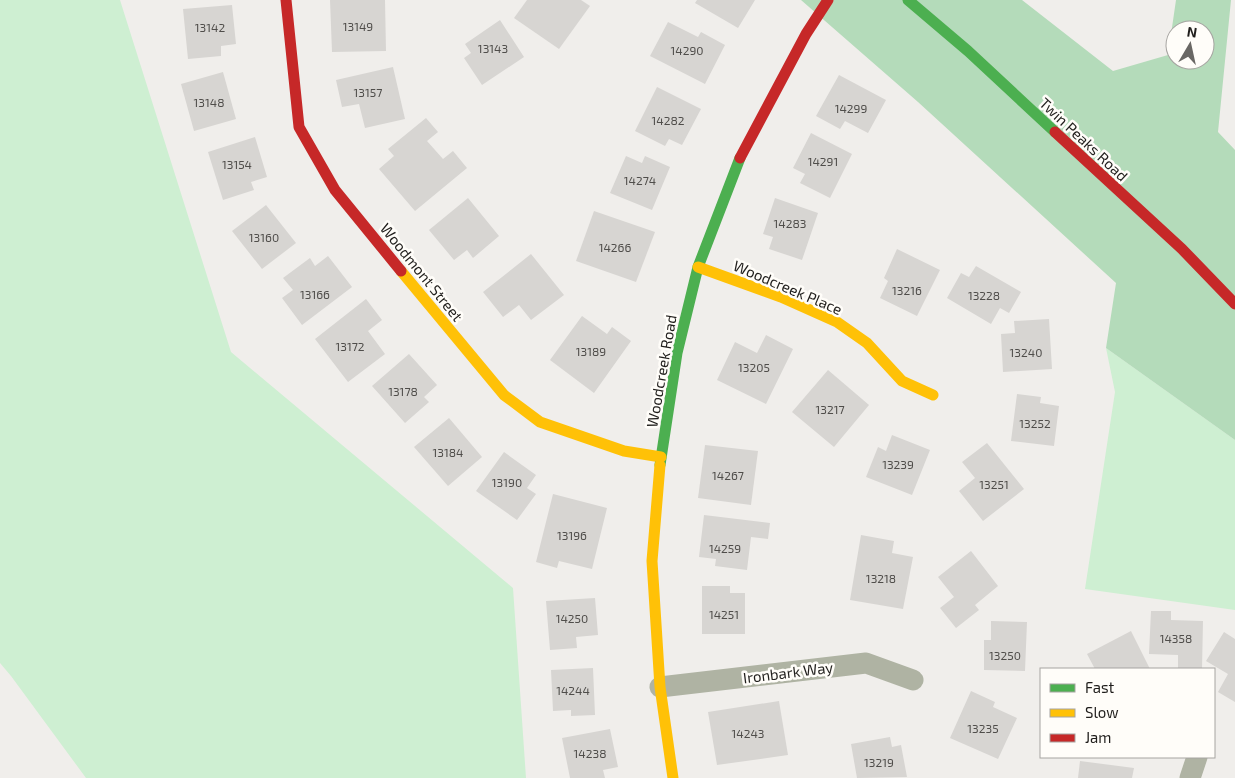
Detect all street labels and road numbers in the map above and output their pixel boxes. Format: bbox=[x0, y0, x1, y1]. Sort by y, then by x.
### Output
street label: Twin Peaks Road bbox=[1036, 94, 1132, 184]
street label: Woodmont Street bbox=[377, 219, 467, 325]
street label: Woodcreek Place bbox=[731, 256, 845, 318]
street label: Woodcreek Road bbox=[642, 313, 680, 429]
street label: Ironbark Way bbox=[742, 658, 834, 686]

